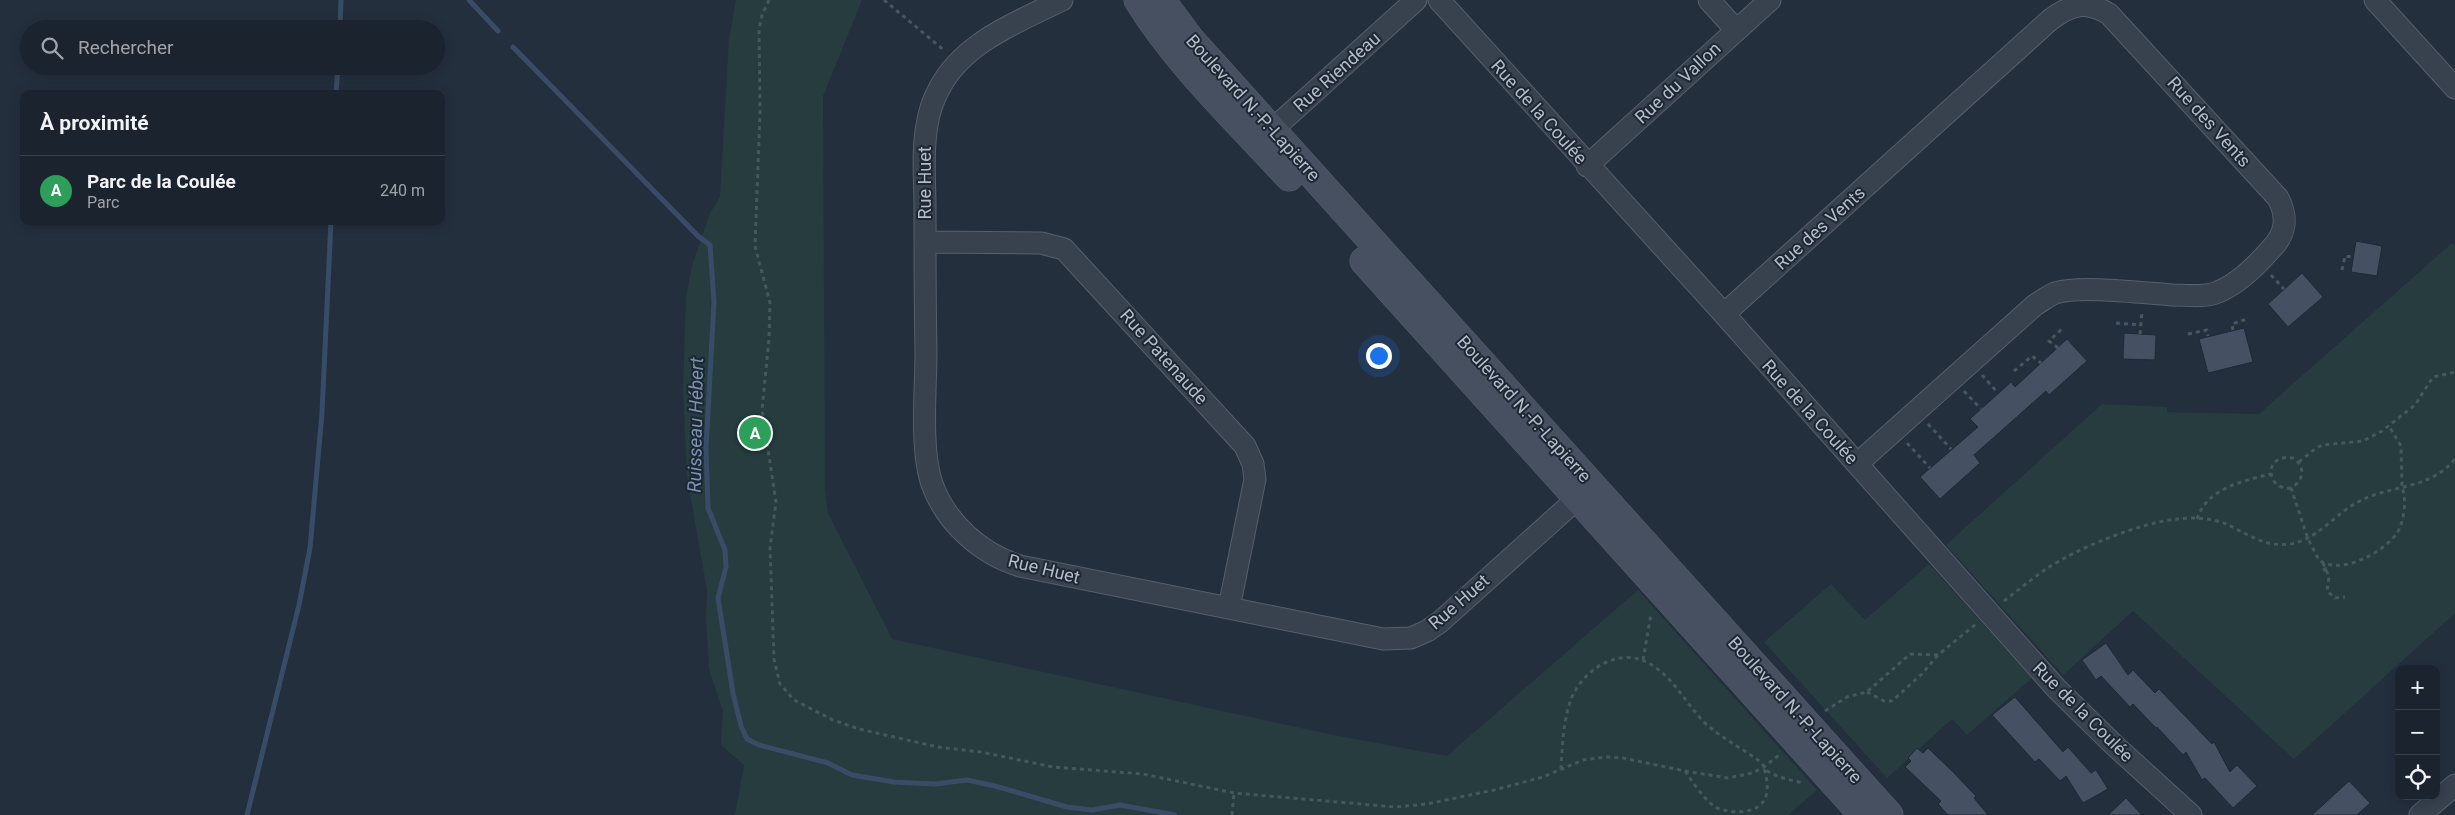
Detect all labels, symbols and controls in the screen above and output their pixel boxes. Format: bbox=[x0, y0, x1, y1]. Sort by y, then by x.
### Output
search box bbox=[20, 20, 445, 75]
street label: Rue Riendeau bbox=[1289, 27, 1384, 116]
street label: Boulevard N.-P.-Lapierre bbox=[1182, 30, 1325, 185]
icon: search bbox=[38, 34, 66, 62]
text: Rechercher bbox=[78, 36, 173, 59]
street label: Rue du Vallon bbox=[1631, 38, 1725, 128]
street label: Rue de la Coulée bbox=[1487, 55, 1592, 168]
street label: Rue des Vents bbox=[2163, 72, 2255, 171]
text: À proximité bbox=[40, 111, 149, 135]
street label: Rue Huet bbox=[914, 146, 935, 220]
text: Parc de la Coulée bbox=[87, 170, 236, 193]
text: A bbox=[51, 181, 61, 200]
text: 240 m bbox=[380, 181, 425, 200]
street label: Rue des Vents bbox=[1770, 182, 1869, 274]
text: Parc bbox=[87, 193, 119, 212]
street label: Rue Patenaude bbox=[1116, 305, 1213, 409]
street label: Boulevard N.-P.-Lapierre bbox=[1453, 331, 1596, 486]
your location bbox=[1366, 343, 1392, 369]
street label: Rue de la Coulée bbox=[1758, 355, 1863, 468]
water label: Ruisseau Hébert bbox=[683, 356, 708, 493]
pin: A bbox=[739, 414, 771, 452]
street label: Rue Huet bbox=[1006, 549, 1082, 588]
street label: Rue Huet bbox=[1424, 570, 1493, 634]
street label: Boulevard N.-P.-Lapierre bbox=[1724, 632, 1867, 787]
street label: Rue de la Coulée bbox=[2029, 657, 2138, 766]
map controls bbox=[2395, 665, 2440, 800]
button: + bbox=[2395, 665, 2440, 710]
button: − bbox=[2395, 710, 2440, 755]
button: locate bbox=[2395, 755, 2440, 800]

